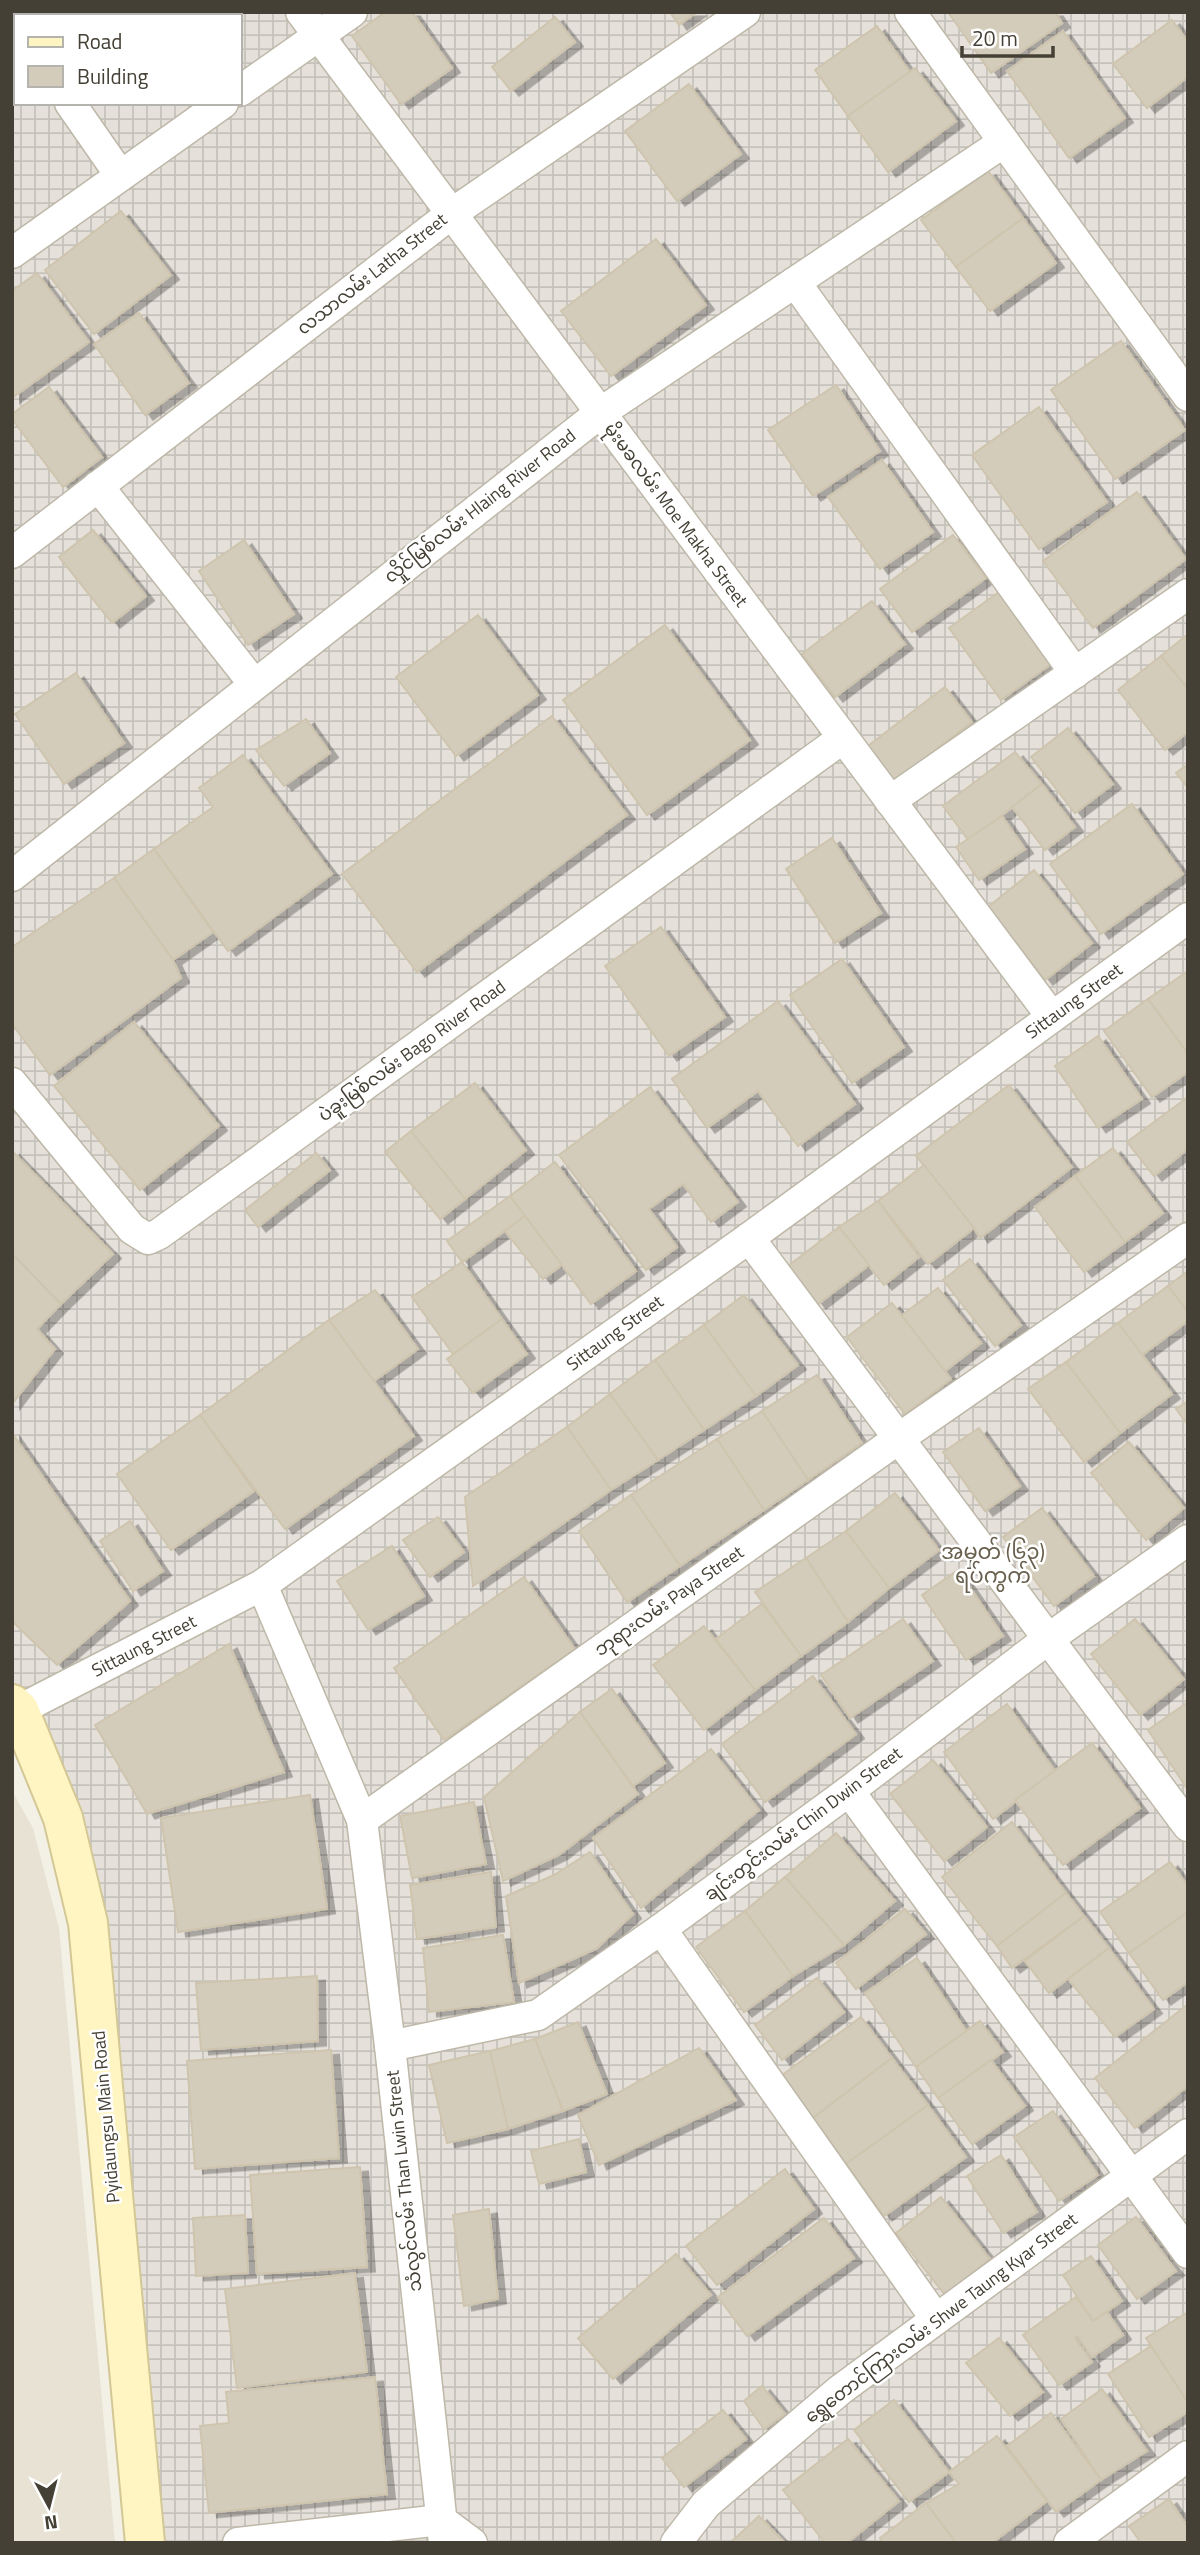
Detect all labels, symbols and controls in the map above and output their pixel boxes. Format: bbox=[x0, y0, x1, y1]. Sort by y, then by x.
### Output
legend bbox=[14, 14, 242, 105]
scale bar bbox=[962, 14, 1053, 58]
text: 20 m bbox=[972, 22, 1018, 54]
text: Road bbox=[77, 25, 122, 57]
text: Building bbox=[77, 60, 149, 92]
street label: လသာလမ်း Latha Street bbox=[291, 206, 453, 341]
street label: မိုးမခလမ်း Moe Makha Street bbox=[596, 417, 755, 614]
street label: လှိုင်မြစ်လမ်း Hlaing River Road bbox=[378, 422, 583, 591]
street label: Sittaung Street bbox=[1020, 956, 1128, 1045]
street label: ပဲခူးမြစ်လမ်း Bago River Road bbox=[312, 973, 512, 1130]
street label: Sittaung Street bbox=[561, 1288, 669, 1377]
district label: အမှတ် (၆၃) ရပ်ကွက် bbox=[941, 1535, 1045, 1593]
street label: ဘုရားလမ်း Paya Street bbox=[588, 1538, 751, 1664]
street label: Sittaung Street bbox=[87, 1607, 201, 1684]
street label: ချင်းတွင်းလမ်း Chin Dwin Street bbox=[698, 1740, 909, 1909]
street label: Pyidaungsu Main Road bbox=[85, 2030, 126, 2204]
street label: သံလွင်လမ်း Than Lwin Street bbox=[378, 2068, 431, 2293]
street label: ရွှေတောင်ကြားလမ်း Shwe Taung Kyar Street bbox=[799, 2205, 1085, 2431]
north arrow bbox=[14, 2471, 84, 2541]
text: N bbox=[43, 2508, 59, 2539]

